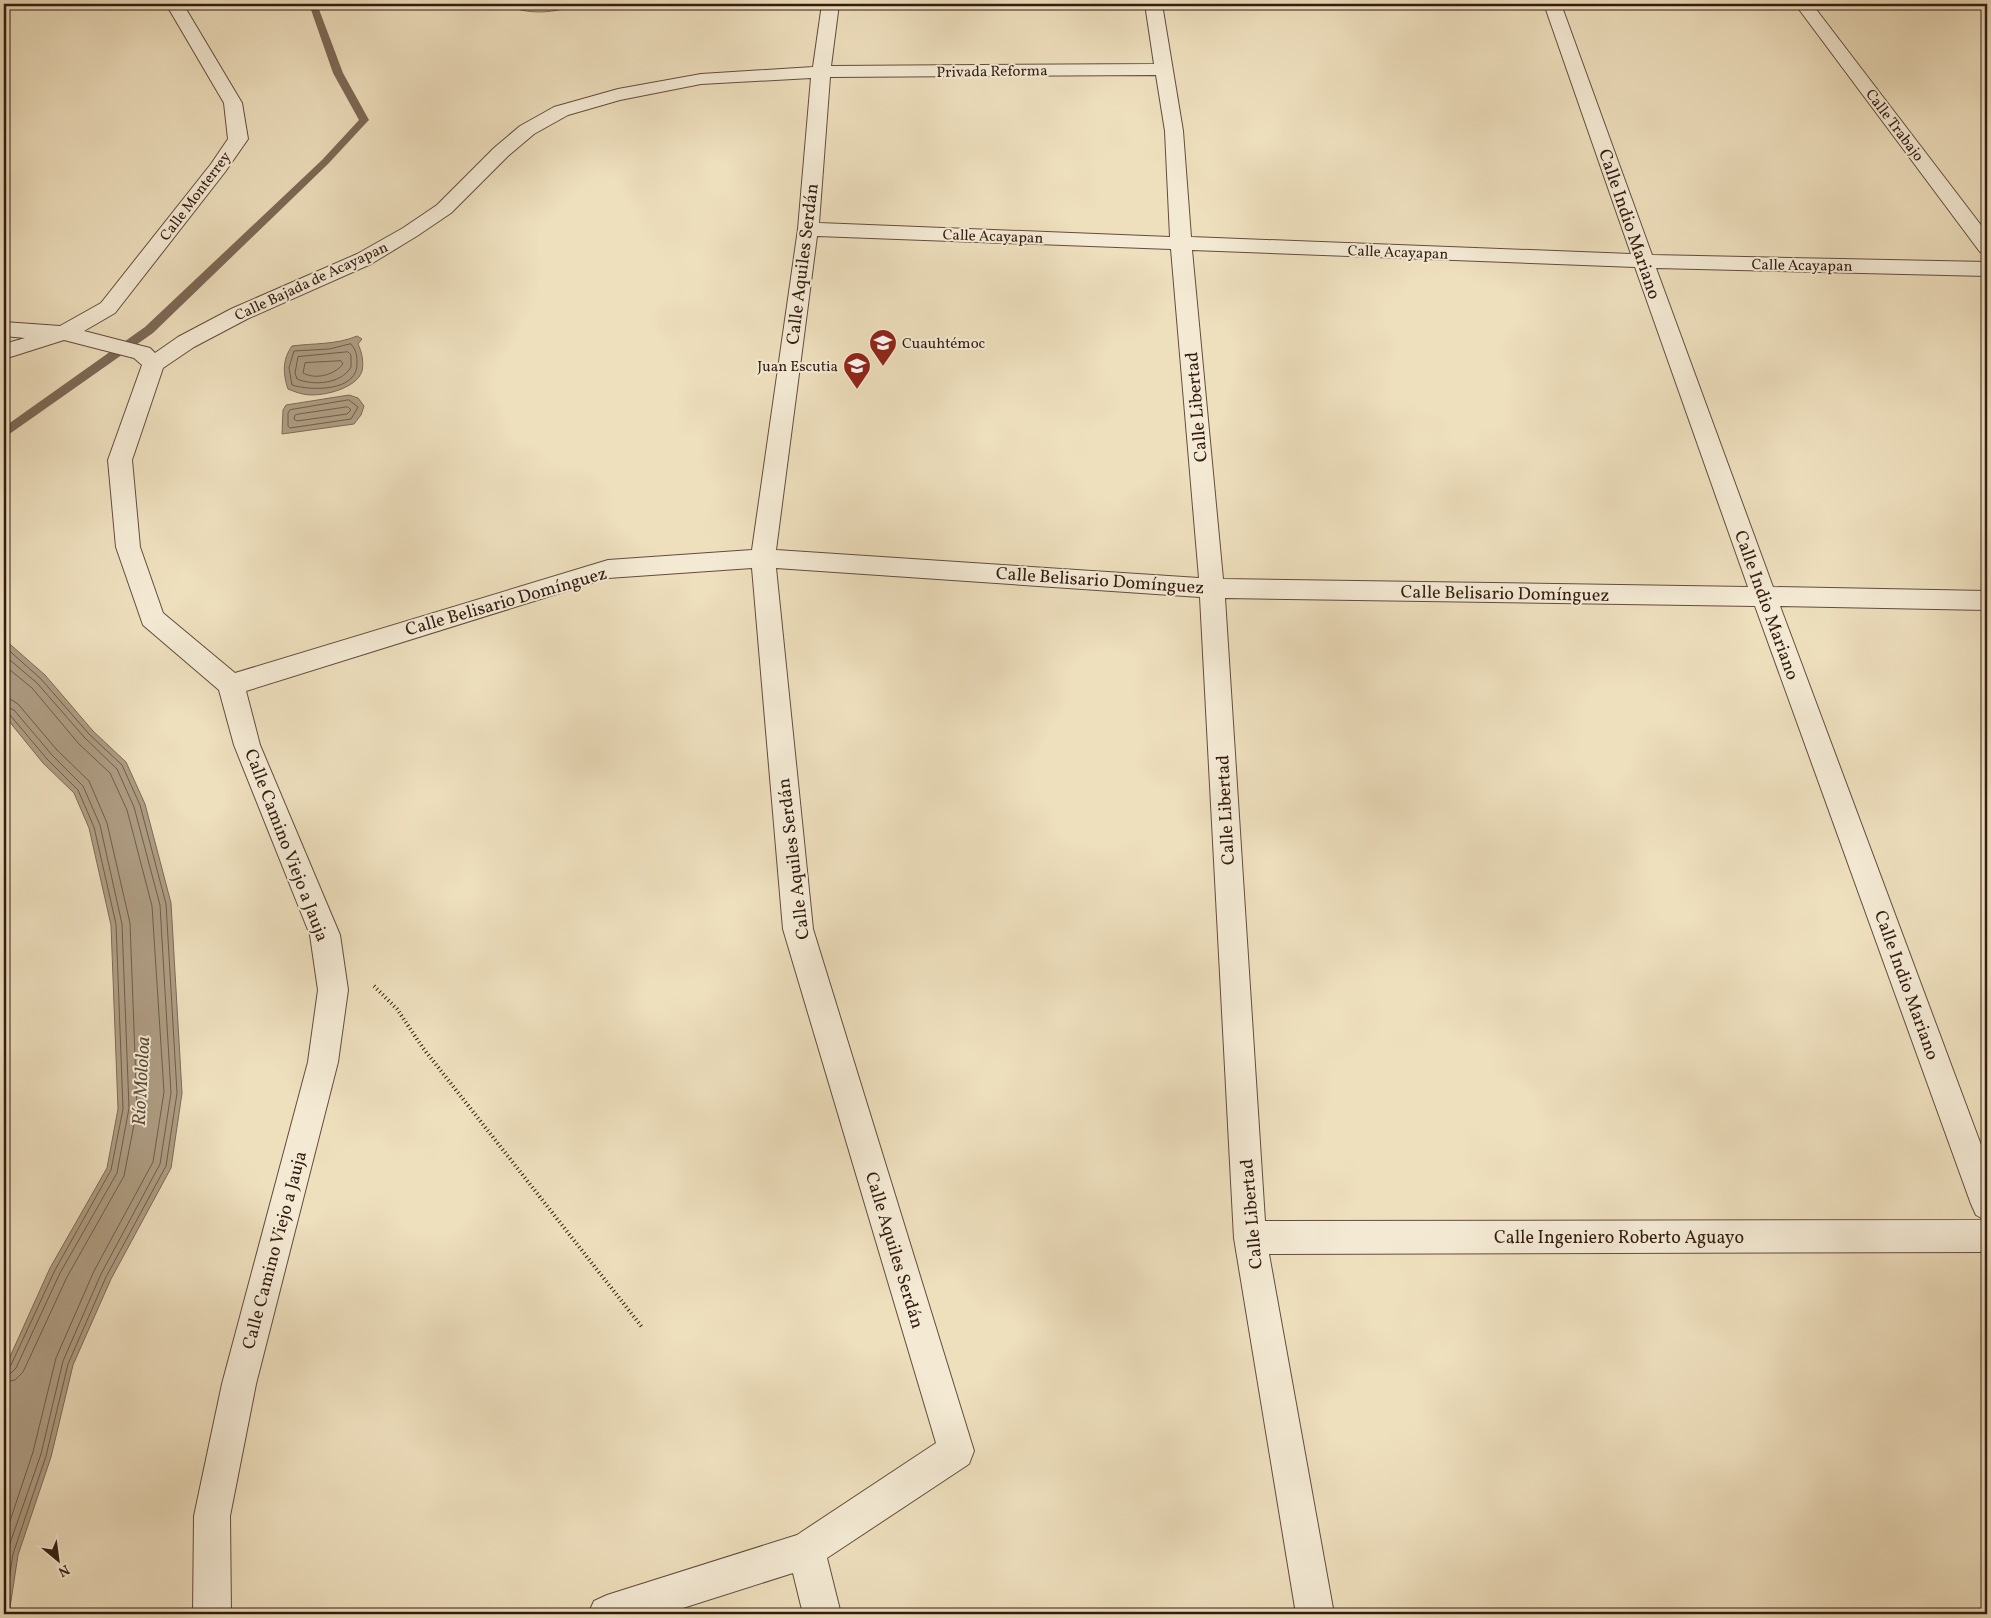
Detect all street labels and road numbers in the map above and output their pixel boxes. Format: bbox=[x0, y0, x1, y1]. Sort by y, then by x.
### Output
street label: Privada Reforma bbox=[936, 61, 1048, 84]
street label: Calle Trabajo bbox=[1860, 85, 1928, 166]
street label: Calle Indio Mariano bbox=[1591, 146, 1666, 303]
street label: Calle Monterrey bbox=[156, 148, 237, 246]
street label: Calle Aquiles Serdán bbox=[781, 182, 826, 346]
street label: Calle Acayapan bbox=[942, 225, 1044, 250]
street label: Calle Bajada de Acayapan bbox=[232, 238, 392, 327]
street label: Calle Acayapan bbox=[1347, 241, 1449, 266]
street label: Calle Acayapan bbox=[1751, 255, 1853, 278]
street label: Calle Libertad bbox=[1180, 351, 1215, 463]
street label: Calle Indio Mariano bbox=[1727, 527, 1804, 684]
street label: Calle Belisario Domínguez bbox=[403, 562, 610, 643]
street label: Calle Belisario Domínguez bbox=[995, 562, 1205, 601]
street label: Calle Belisario Domínguez bbox=[1400, 580, 1610, 609]
street label: Calle Camino Viejo a Jauja bbox=[237, 746, 334, 945]
street label: Calle Libertad bbox=[1211, 754, 1242, 866]
street label: Calle Aquiles Serdán bbox=[772, 776, 817, 941]
street label: Calle Indio Mariano bbox=[1867, 907, 1944, 1064]
street label: Calle Camino Viejo a Jauja bbox=[237, 1148, 314, 1352]
street label: Calle Libertad bbox=[1235, 1158, 1270, 1270]
street label: Calle Aquiles Serdán bbox=[858, 1169, 929, 1332]
street label: Calle Ingeniero Roberto Aguayo bbox=[1494, 1226, 1744, 1251]

